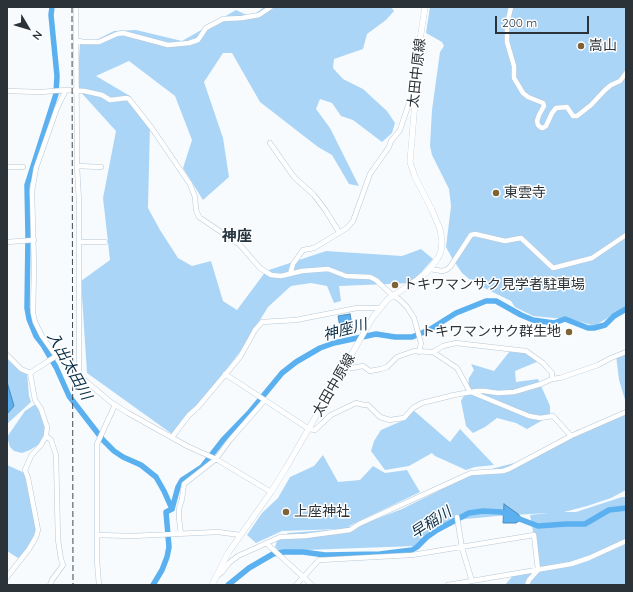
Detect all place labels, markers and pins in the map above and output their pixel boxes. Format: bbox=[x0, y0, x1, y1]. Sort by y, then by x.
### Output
place label: 嵩山 bbox=[589, 38, 617, 54]
marker: 嵩山 bbox=[576, 41, 586, 51]
place label: 東雲寺 bbox=[504, 185, 546, 201]
marker: 東雲寺 bbox=[491, 188, 501, 198]
place label: トキワマンサク見学者駐車場 bbox=[403, 277, 585, 293]
marker: トキワマンサク見学者駐車場 bbox=[390, 280, 400, 290]
place label: トキワマンサク群生地 bbox=[421, 324, 561, 340]
marker: トキワマンサク群生地 bbox=[564, 327, 574, 337]
place label: 上座神社 bbox=[294, 504, 350, 520]
marker: 上座神社 bbox=[281, 507, 291, 517]

